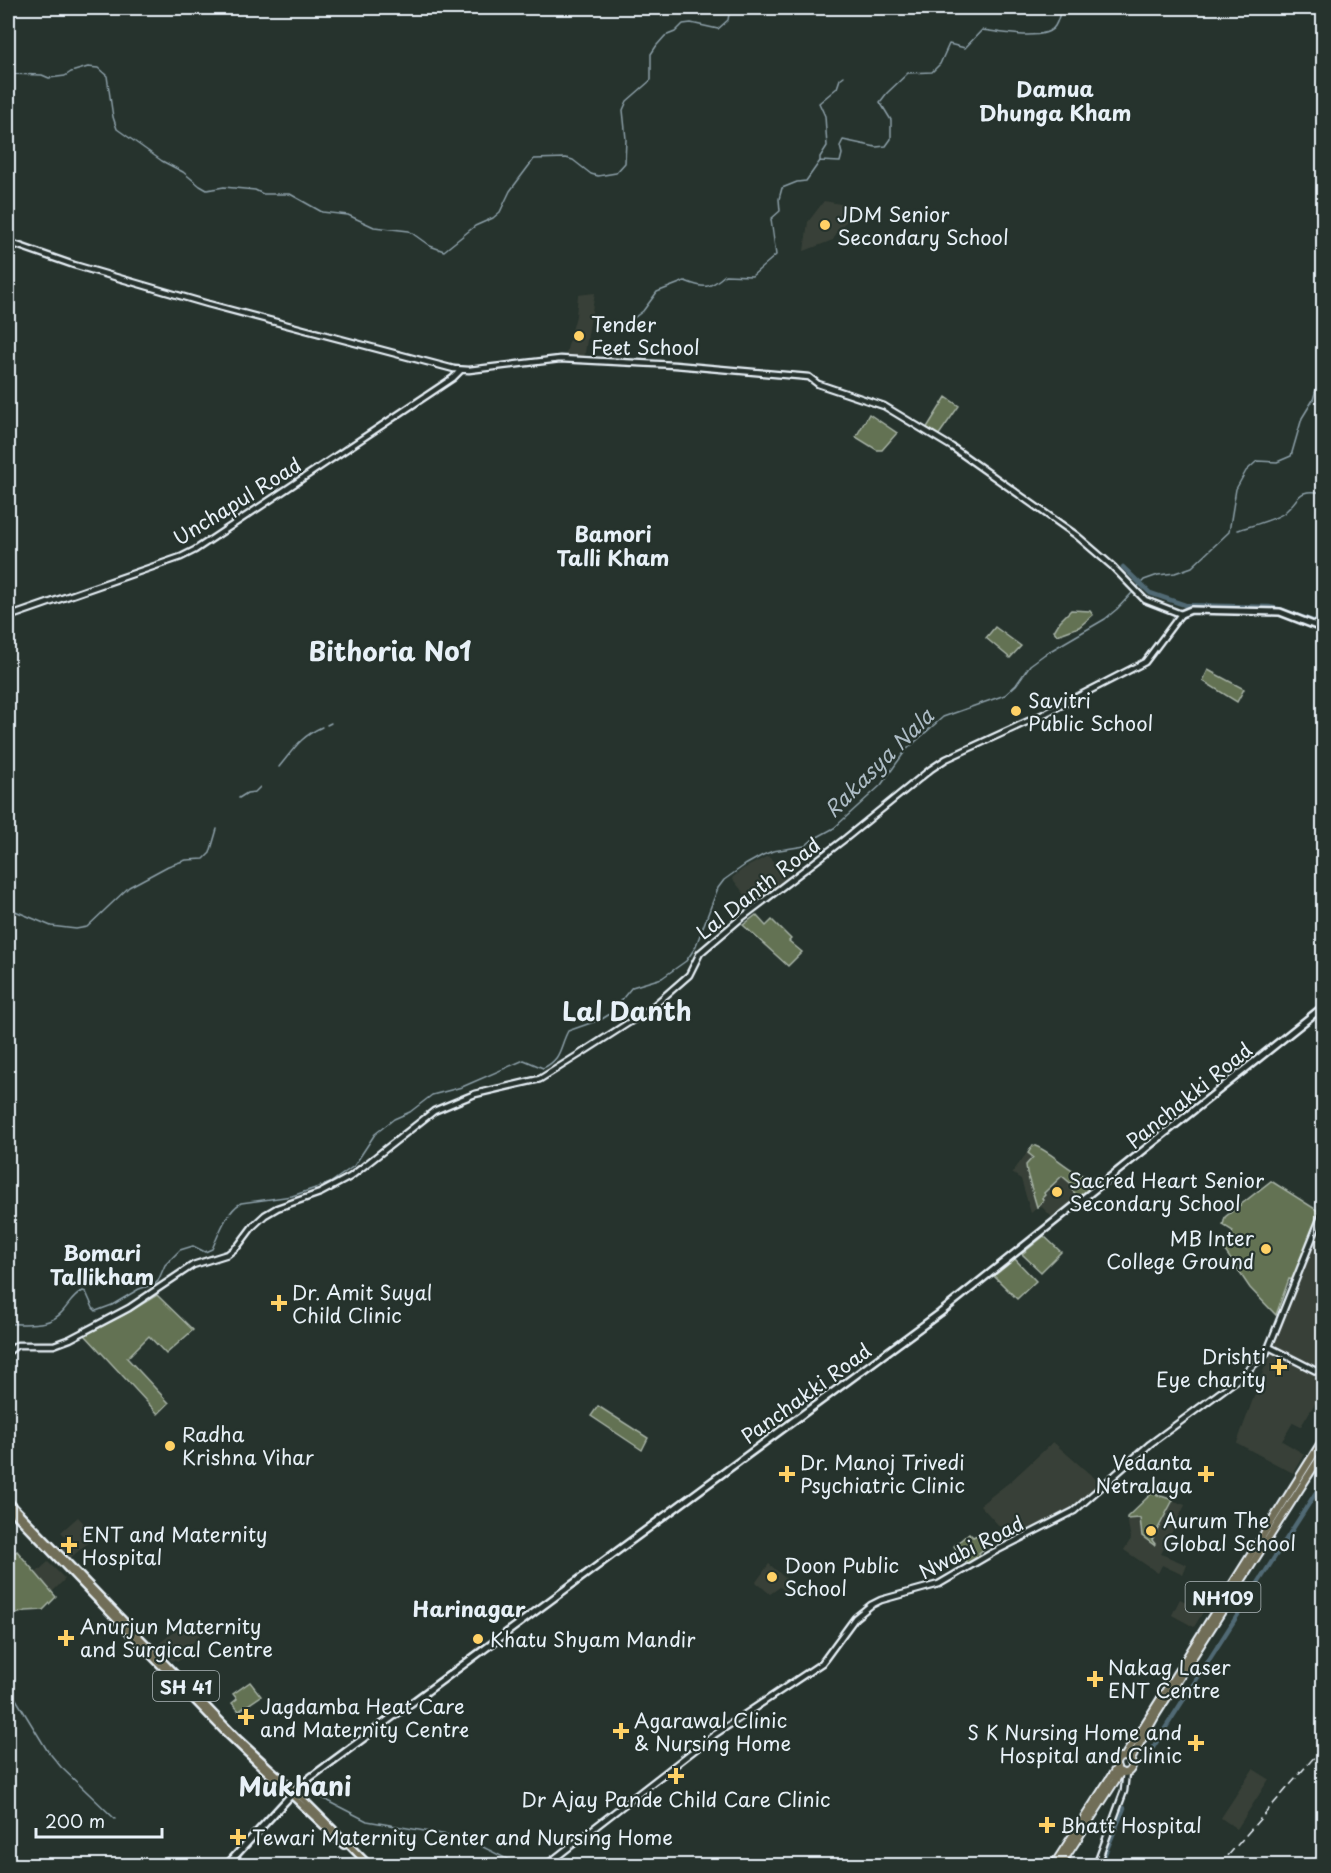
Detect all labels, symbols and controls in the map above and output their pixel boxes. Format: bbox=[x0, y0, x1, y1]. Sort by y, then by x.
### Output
district label: Damua Dhunga Kham bbox=[979, 72, 1131, 128]
place label: JDM Senior Secondary School bbox=[837, 199, 1009, 252]
marker: JDM Senior Secondary School bbox=[818, 218, 832, 232]
place label: Tender Feet School bbox=[591, 309, 700, 362]
marker: Tender Feet School bbox=[572, 329, 586, 343]
street label: Unchapul Road bbox=[167, 450, 307, 552]
district label: Bamori Talli Kham bbox=[557, 517, 669, 573]
district label: Bithoria No1 bbox=[309, 631, 472, 670]
place label: Savitri Public School bbox=[1028, 685, 1153, 738]
water label: Rakasya Nala bbox=[816, 699, 941, 824]
marker: Savitri Public School bbox=[1009, 704, 1023, 718]
street label: Lal Danth Road bbox=[689, 830, 827, 946]
district label: Lal Danth bbox=[562, 991, 692, 1030]
street label: Panchakki Road bbox=[1120, 1035, 1258, 1155]
place label: Sacred Heart Senior Secondary School bbox=[1069, 1165, 1265, 1218]
marker: Sacred Heart Senior Secondary School bbox=[1050, 1185, 1064, 1199]
place label: MB Inter College Ground bbox=[1106, 1223, 1255, 1276]
district label: Bomari Tallikham bbox=[50, 1236, 154, 1292]
marker: MB Inter College Ground bbox=[1259, 1242, 1273, 1256]
place label: Dr. Amit Suyal Child Clinic bbox=[292, 1277, 433, 1330]
marker: Dr. Amit Suyal Child Clinic bbox=[270, 1294, 288, 1312]
street label: Panchakki Road bbox=[735, 1336, 877, 1450]
place label: Drishti Eye charity bbox=[1156, 1341, 1266, 1394]
marker: Drishti Eye charity bbox=[1270, 1358, 1288, 1376]
place label: Radha Krishna Vihar bbox=[182, 1419, 314, 1472]
marker: Radha Krishna Vihar bbox=[163, 1439, 177, 1453]
place label: Dr. Manoj Trivedi Psychiatric Clinic bbox=[800, 1447, 965, 1500]
place label: Vedanta Netralaya bbox=[1096, 1447, 1193, 1500]
marker: Dr. Manoj Trivedi Psychiatric Clinic bbox=[778, 1465, 796, 1483]
marker: Vedanta Netralaya bbox=[1197, 1465, 1215, 1483]
place label: Aurum The Global School bbox=[1163, 1505, 1296, 1558]
street label: Nwabi Road bbox=[913, 1508, 1029, 1586]
place label: ENT and Maternity Hospital bbox=[82, 1519, 267, 1572]
marker: Aurum The Global School bbox=[1144, 1524, 1158, 1538]
marker: ENT and Maternity Hospital bbox=[60, 1536, 78, 1554]
place label: Doon Public School bbox=[784, 1550, 899, 1603]
marker: Doon Public School bbox=[765, 1570, 779, 1584]
road number: NH109 bbox=[1186, 1582, 1260, 1612]
district label: Harinagar bbox=[413, 1592, 526, 1624]
place label: Anurjun Maternity and Surgical Centre bbox=[80, 1611, 273, 1664]
place label: Khatu Shyam Mandir bbox=[490, 1624, 696, 1654]
marker: Anurjun Maternity and Surgical Centre bbox=[57, 1629, 75, 1647]
marker: Khatu Shyam Mandir bbox=[471, 1632, 485, 1646]
place label: Nakag Laser ENT Centre bbox=[1108, 1652, 1231, 1705]
marker: Nakag Laser ENT Centre bbox=[1086, 1670, 1104, 1688]
road number: SH 41 bbox=[153, 1671, 219, 1701]
place label: Jagdamba Heat Care and Maternity Centre bbox=[260, 1691, 469, 1744]
place label: Agarawal Clinic & Nursing Home bbox=[634, 1705, 791, 1758]
marker: Jagdamba Heat Care and Maternity Centre bbox=[237, 1708, 255, 1726]
place label: S K Nursing Home and Hospital and Clinic bbox=[967, 1717, 1182, 1770]
marker: Agarawal Clinic & Nursing Home bbox=[612, 1722, 630, 1740]
marker: S K Nursing Home and Hospital and Clinic bbox=[1187, 1734, 1205, 1752]
district label: Mukhani bbox=[239, 1766, 351, 1805]
marker: Dr Ajay Pande Child Care Clinic bbox=[667, 1767, 685, 1785]
place label: Dr Ajay Pande Child Care Clinic bbox=[522, 1784, 830, 1814]
scale bar bbox=[36, 1801, 162, 1839]
text: 200 m bbox=[45, 1807, 105, 1834]
place label: Bhatt Hospital bbox=[1060, 1810, 1202, 1840]
marker: Bhatt Hospital bbox=[1038, 1816, 1056, 1834]
place label: Tewari Maternity Center and Nursing Home bbox=[252, 1822, 673, 1852]
marker: Tewari Maternity Center and Nursing Home bbox=[229, 1828, 247, 1846]

